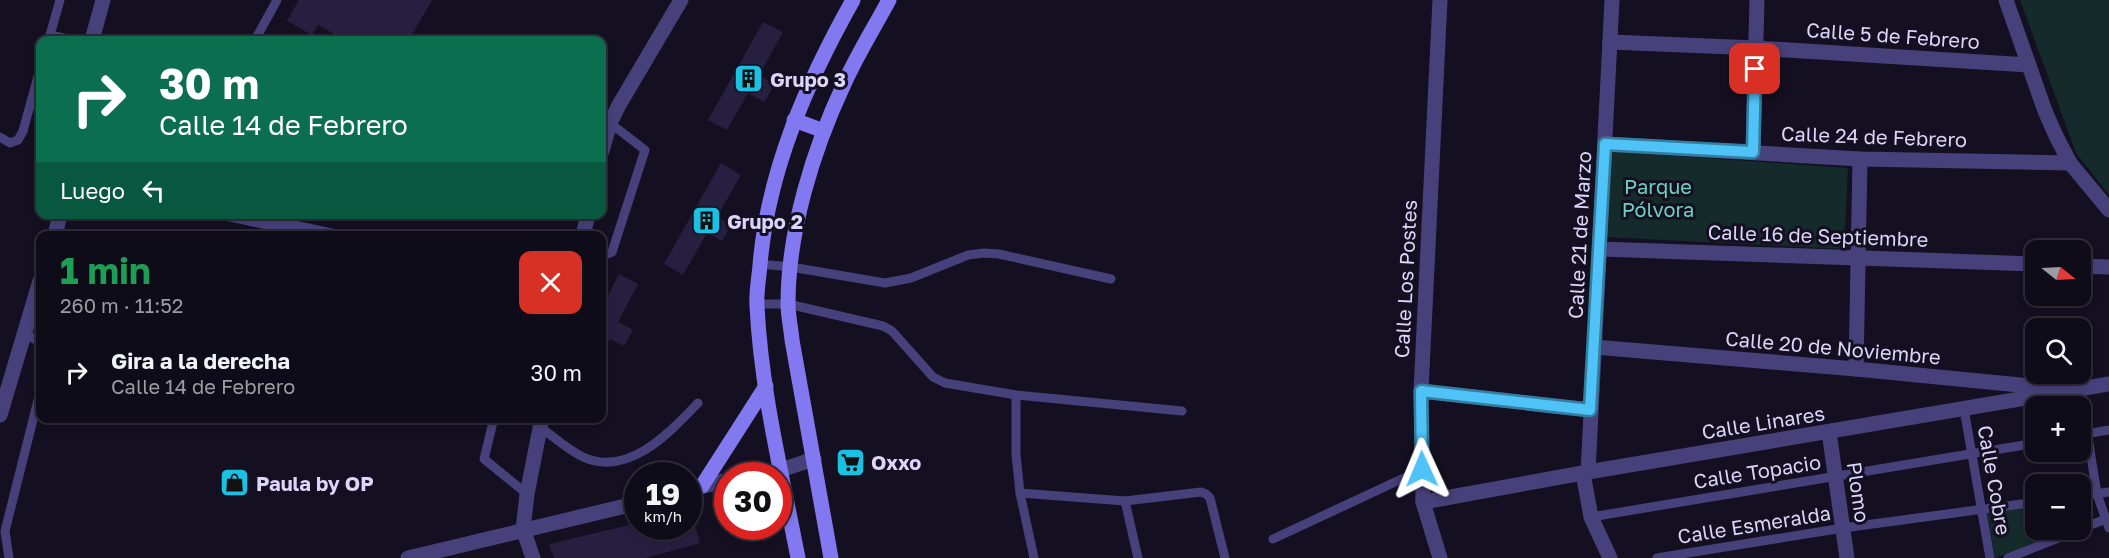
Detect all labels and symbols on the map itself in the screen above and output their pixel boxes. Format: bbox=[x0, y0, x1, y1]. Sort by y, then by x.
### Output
street label: Calle 5 de Febrero bbox=[1805, 17, 1981, 53]
pin bbox=[1729, 43, 1780, 94]
building icon: Grupo 3 bbox=[733, 63, 765, 95]
place label: Grupo 3 bbox=[770, 67, 846, 91]
street label: Calle 24 de Febrero bbox=[1781, 121, 1967, 151]
street label: Calle 21 de Marzo bbox=[1563, 150, 1595, 320]
park label: Parque Pólvora bbox=[1622, 174, 1694, 221]
street label: Calle Los Postes bbox=[1389, 199, 1421, 359]
building icon: Grupo 2 bbox=[690, 205, 722, 237]
place label: Grupo 2 bbox=[727, 209, 803, 233]
street label: Calle 16 de Septiembre bbox=[1707, 219, 1929, 251]
north arrow bbox=[2025, 240, 2091, 306]
street label: Calle 20 de Noviembre bbox=[1724, 326, 1942, 368]
street label: Calle Linares bbox=[1700, 400, 1826, 444]
street label: Calle Cobre bbox=[1974, 423, 2016, 537]
position arrow bbox=[1390, 437, 1454, 501]
supermarket icon: Oxxo bbox=[834, 446, 866, 478]
street label: Calle Topacio bbox=[1692, 449, 1822, 493]
place label: Oxxo bbox=[871, 450, 921, 474]
street label: Plomo bbox=[1843, 460, 1875, 524]
speed limit sign: 30 bbox=[714, 462, 792, 540]
shop icon: Paula by OP bbox=[219, 467, 251, 499]
place label: Paula by OP bbox=[256, 471, 374, 495]
street label: Calle Esmeralda bbox=[1676, 500, 1832, 548]

